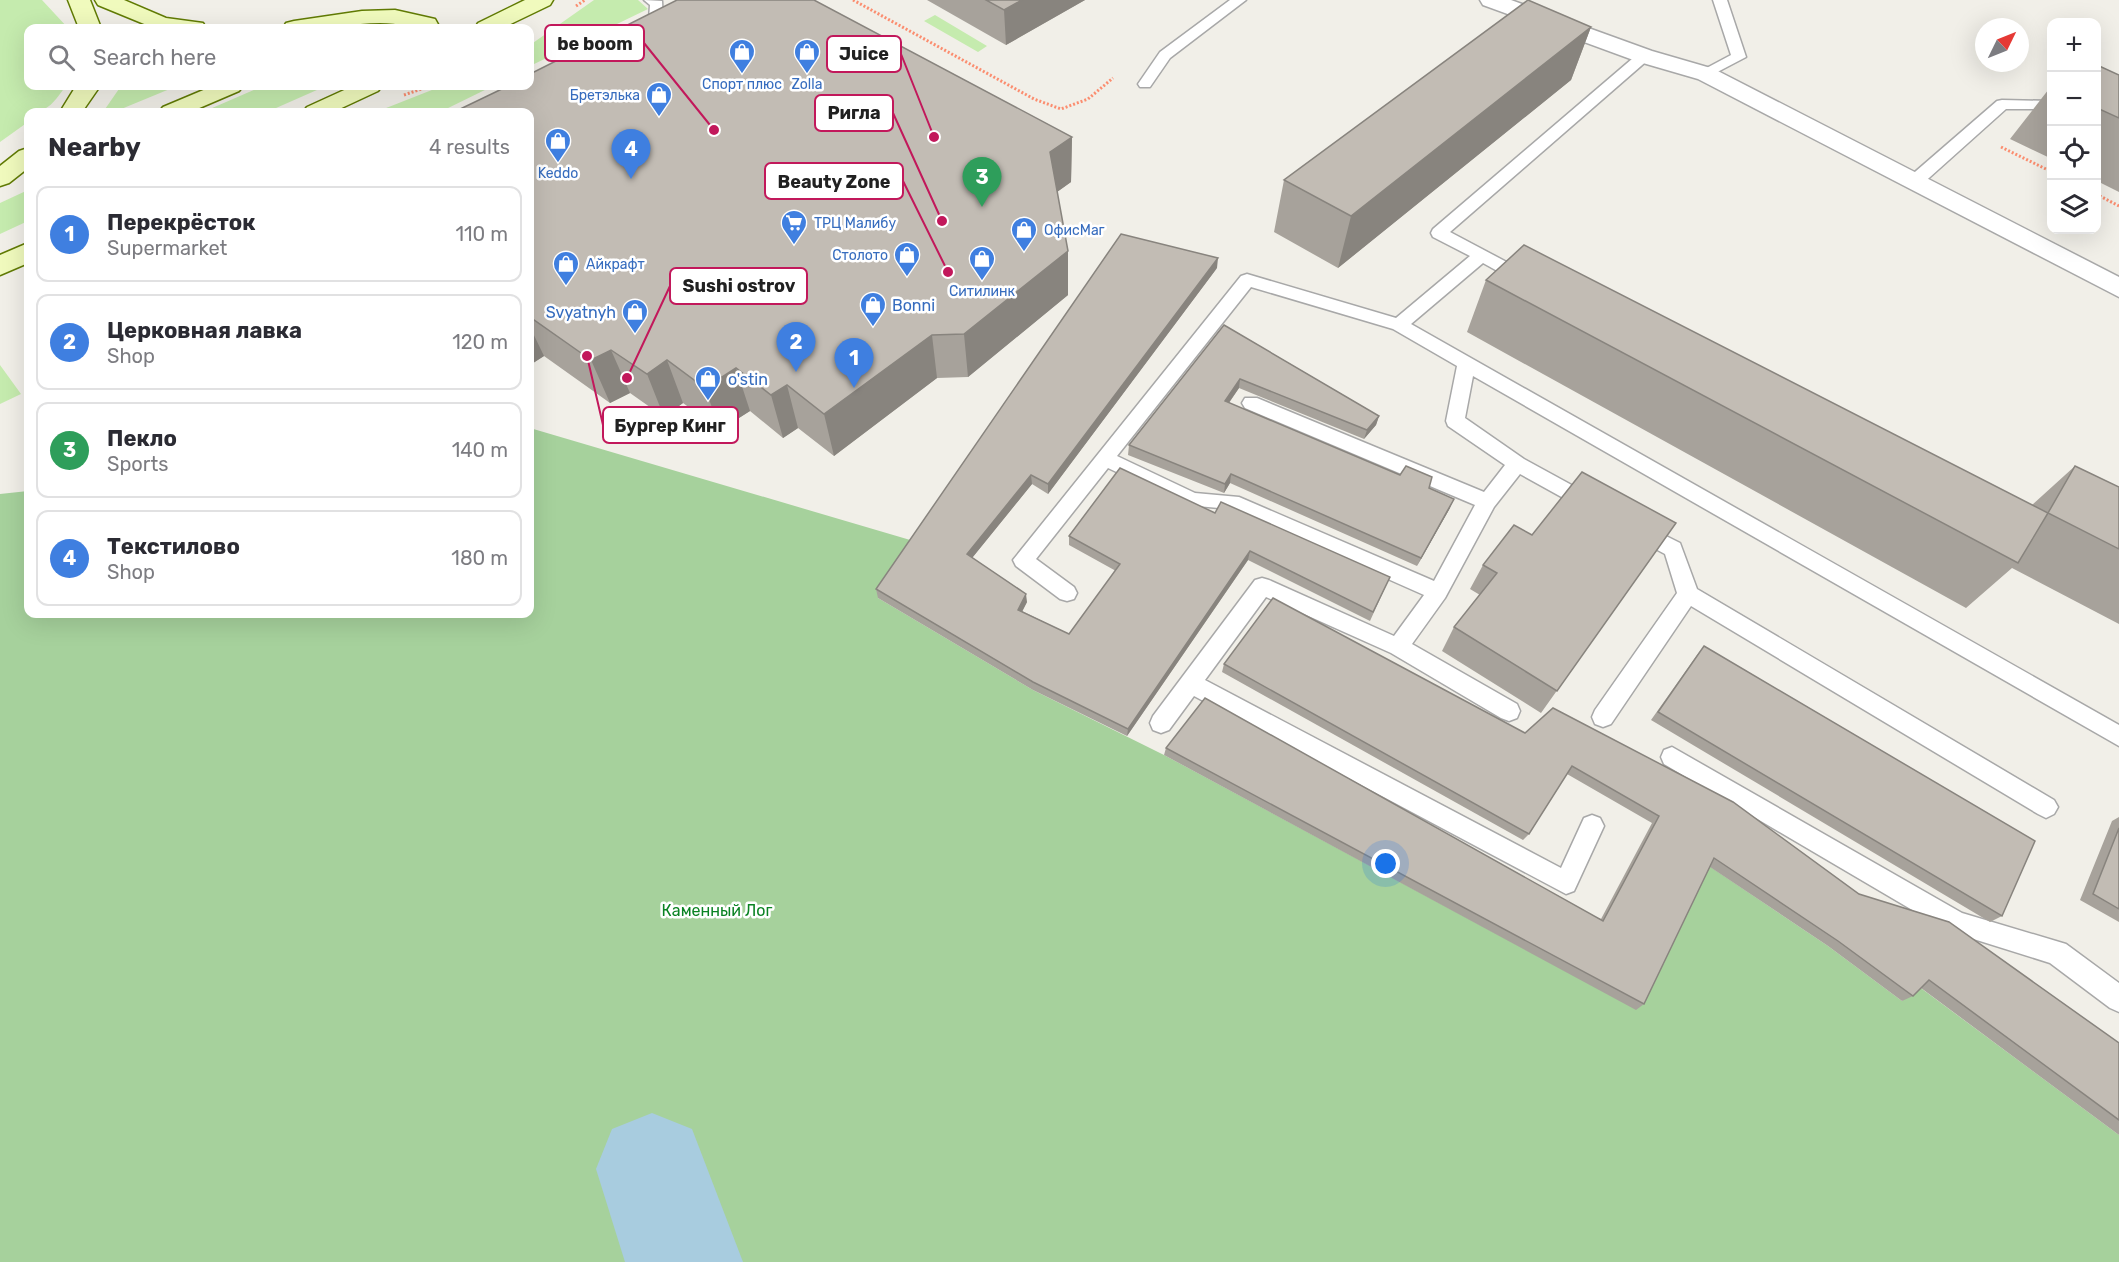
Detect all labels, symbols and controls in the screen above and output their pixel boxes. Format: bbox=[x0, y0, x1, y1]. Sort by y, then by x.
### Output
north arrow bbox=[1975, 18, 2029, 72]
map controls bbox=[2047, 18, 2101, 234]
button: + bbox=[2047, 18, 2101, 72]
search box bbox=[24, 24, 534, 90]
callout: be boom bbox=[545, 25, 644, 61]
text: be boom bbox=[557, 33, 633, 55]
callout: Juice bbox=[827, 36, 901, 72]
shop icon: Спорт плюс bbox=[727, 37, 757, 75]
shop icon: Zolla bbox=[792, 37, 822, 75]
icon: search bbox=[45, 41, 78, 74]
text: Juice bbox=[839, 43, 889, 65]
text: Search here bbox=[93, 44, 216, 71]
button: − bbox=[2047, 72, 2101, 126]
place label: Спорт плюс bbox=[702, 76, 782, 93]
place label: Zolla bbox=[792, 76, 822, 93]
shop icon: Бретэлька bbox=[644, 80, 674, 118]
place label: Бретэлька bbox=[570, 87, 640, 104]
callout: Ригла bbox=[815, 95, 893, 131]
text: Ригла bbox=[827, 102, 881, 124]
shop icon: Keddo bbox=[543, 126, 573, 164]
button: locate bbox=[2047, 126, 2101, 180]
pin: 4 bbox=[612, 130, 650, 179]
text: Nearby bbox=[48, 132, 141, 163]
text: 4 results bbox=[429, 135, 510, 159]
pin: 3 bbox=[962, 158, 1002, 207]
callout: Beauty Zone bbox=[765, 163, 903, 199]
place label: Keddo bbox=[538, 165, 578, 182]
text: Beauty Zone bbox=[778, 171, 891, 193]
button: layers bbox=[2047, 180, 2101, 234]
supermarket icon: ТРЦ Малибу bbox=[779, 208, 809, 246]
text: Перекрёсток bbox=[107, 209, 256, 236]
place label: ТРЦ Малибу bbox=[814, 215, 896, 232]
shop icon: ОфисМаг bbox=[1009, 215, 1039, 253]
text: 1 bbox=[65, 222, 74, 246]
text: 110 m bbox=[456, 222, 508, 246]
place label: ОфисМаг bbox=[1044, 222, 1105, 239]
text: Supermarket bbox=[107, 236, 227, 260]
shop icon: Столото bbox=[892, 240, 922, 278]
shop icon: Ситилинк bbox=[967, 244, 997, 282]
place label: Столото bbox=[832, 247, 888, 264]
shop icon: Айкрафт bbox=[551, 249, 581, 287]
place label: Айкрафт bbox=[586, 256, 645, 273]
callout: Sushi ostrov bbox=[670, 268, 807, 304]
text: Sushi ostrov bbox=[683, 275, 796, 297]
place label: Ситилинк bbox=[949, 283, 1016, 300]
shop icon: Bonni bbox=[858, 290, 888, 328]
place label: Bonni bbox=[892, 296, 935, 315]
shop icon: Svyatnyh bbox=[620, 297, 650, 335]
place label: Svyatnyh bbox=[546, 303, 616, 322]
text: Церковная лавка bbox=[107, 317, 302, 344]
pin: 2 bbox=[776, 322, 816, 372]
text: 2 bbox=[63, 330, 76, 354]
text: 120 m bbox=[452, 330, 508, 354]
pin: 1 bbox=[834, 338, 874, 388]
text: Shop bbox=[107, 344, 155, 368]
shop icon: o'stin bbox=[693, 364, 723, 402]
place label: o'stin bbox=[728, 370, 768, 389]
callout: Бургер Кинг bbox=[603, 407, 738, 443]
text: Бургер Кинг bbox=[614, 415, 726, 437]
text: Пекло bbox=[107, 425, 177, 452]
text: 3 bbox=[63, 438, 76, 462]
text: 140 m bbox=[452, 438, 508, 462]
text: Sports bbox=[107, 452, 168, 476]
text: Текстилово bbox=[107, 533, 240, 560]
text: 4 bbox=[63, 546, 76, 570]
text: 180 m bbox=[451, 546, 508, 570]
text: Shop bbox=[107, 560, 155, 584]
your location bbox=[1371, 849, 1400, 878]
park label: Каменный Лог bbox=[662, 901, 772, 920]

